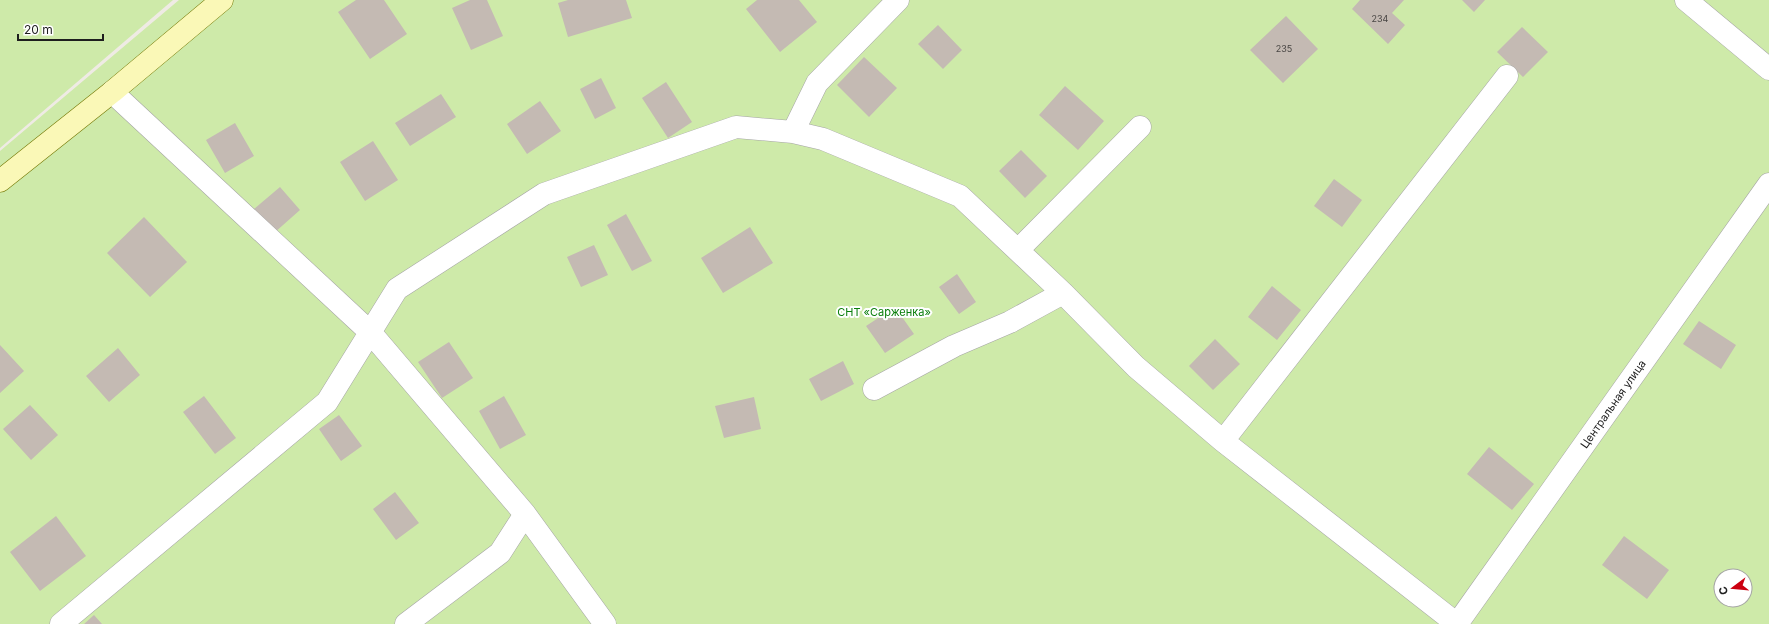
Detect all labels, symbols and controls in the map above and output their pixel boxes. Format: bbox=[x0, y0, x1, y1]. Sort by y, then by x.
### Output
house number: 234 bbox=[1372, 13, 1389, 24]
scale bar bbox=[18, 16, 103, 42]
text: 20 m bbox=[24, 22, 53, 37]
house number: 235 bbox=[1276, 43, 1292, 54]
park label: СНТ «Сарженка» bbox=[837, 305, 931, 319]
street label: Центральная улица bbox=[1577, 357, 1649, 451]
north arrow bbox=[1713, 568, 1753, 608]
text: С bbox=[1716, 585, 1731, 597]

